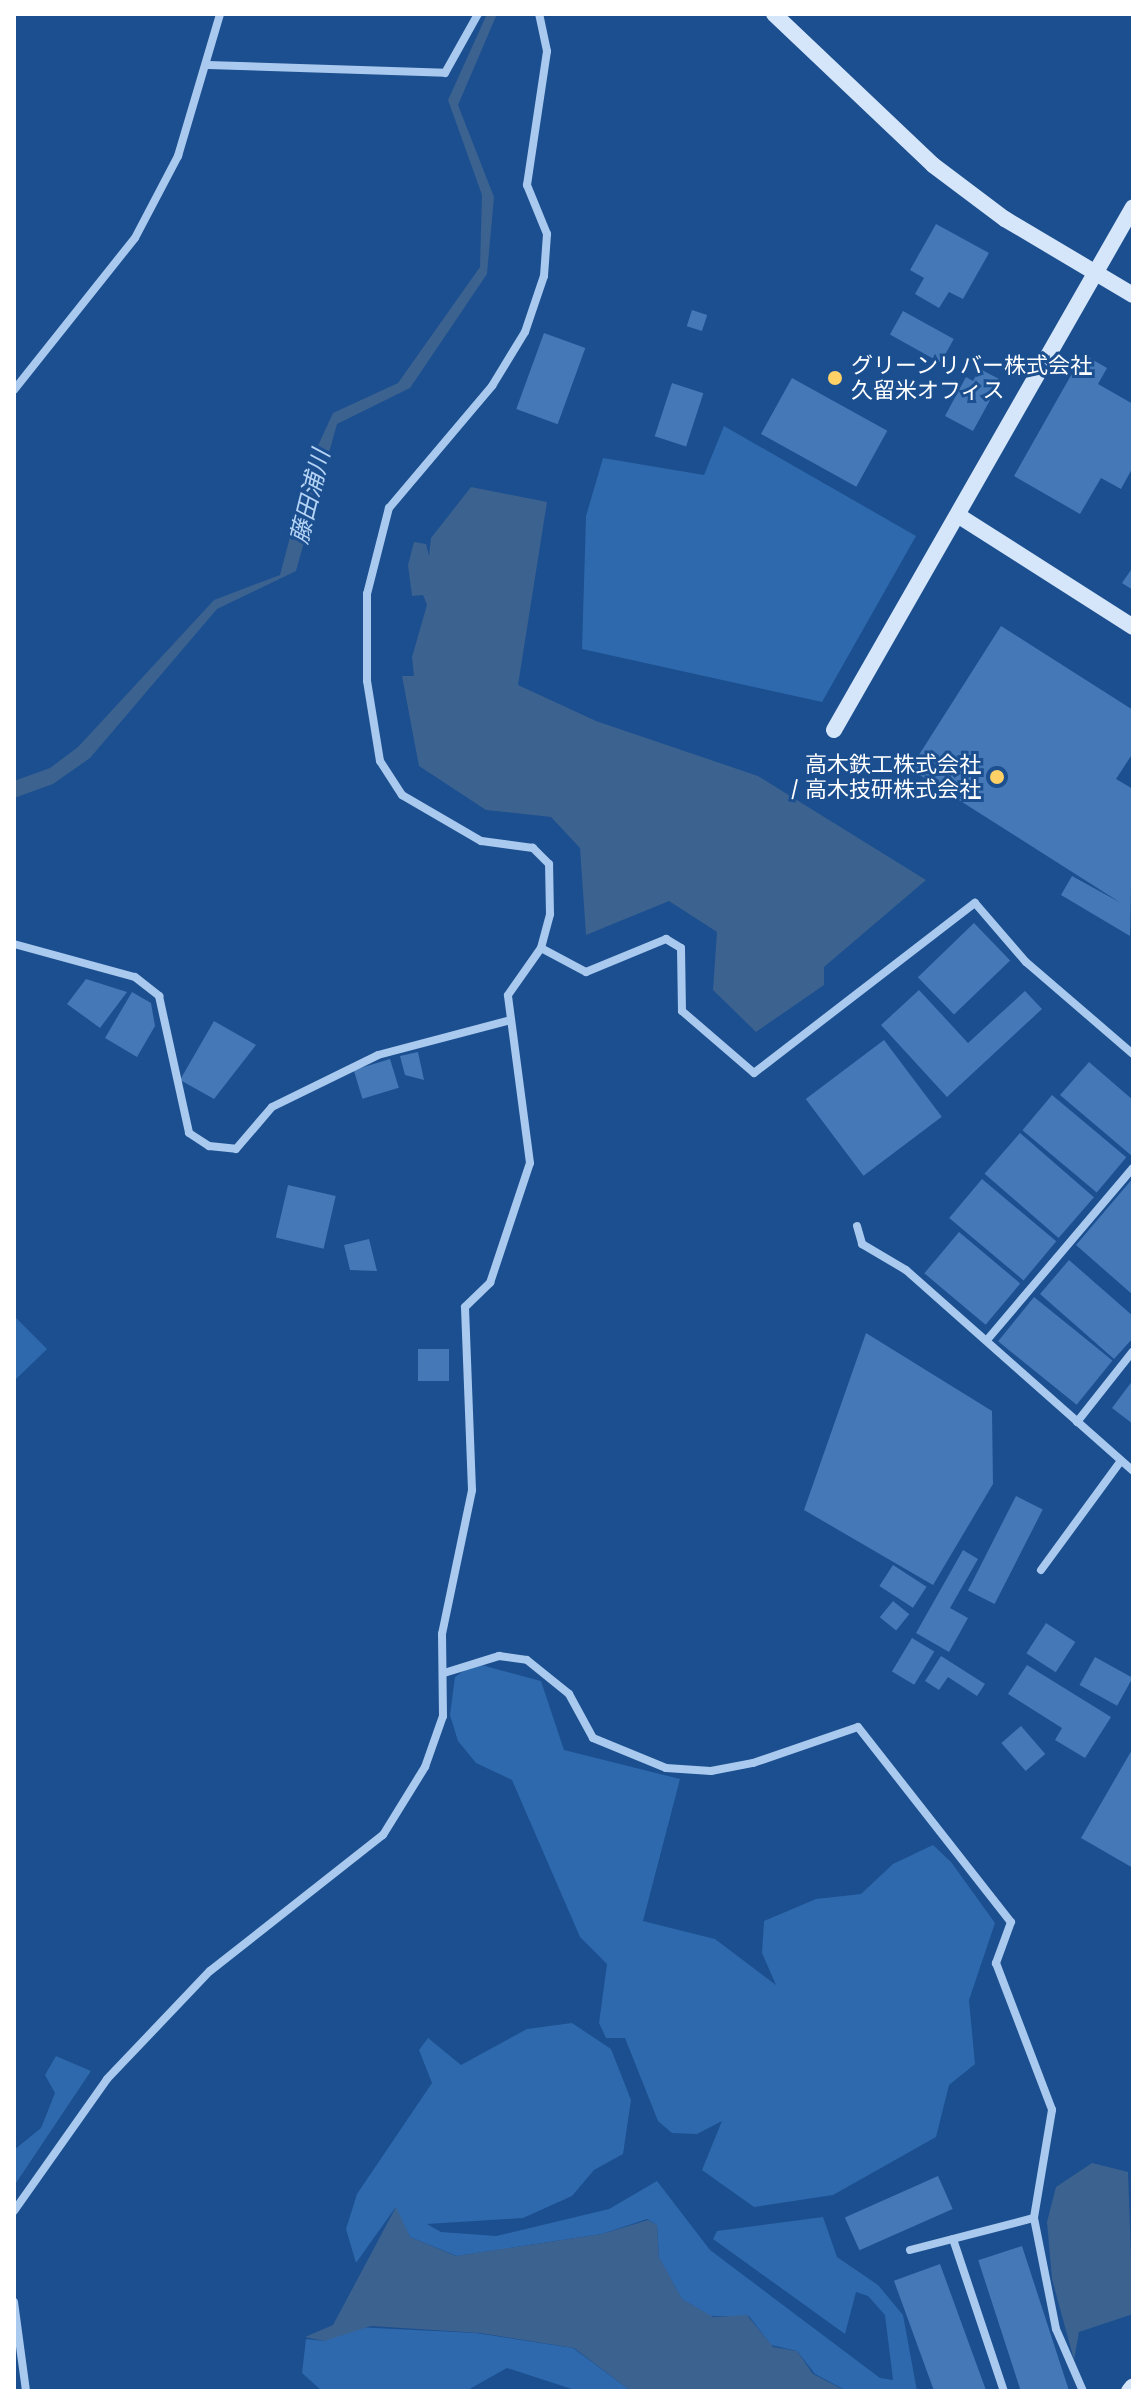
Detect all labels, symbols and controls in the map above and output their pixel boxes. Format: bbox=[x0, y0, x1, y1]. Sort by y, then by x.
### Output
place label: グリーンリバー株式会社 久留米オフィス bbox=[851, 352, 1093, 404]
marker: グリーンリバー株式会社 久留米オフィス bbox=[826, 369, 844, 387]
water label: 藤田浦川 bbox=[285, 447, 337, 547]
place label: 高木鉄工株式会社 / 高木技研株式会社 bbox=[790, 751, 981, 802]
marker: 高木鉄工株式会社 / 高木技研株式会社 bbox=[988, 768, 1006, 786]

